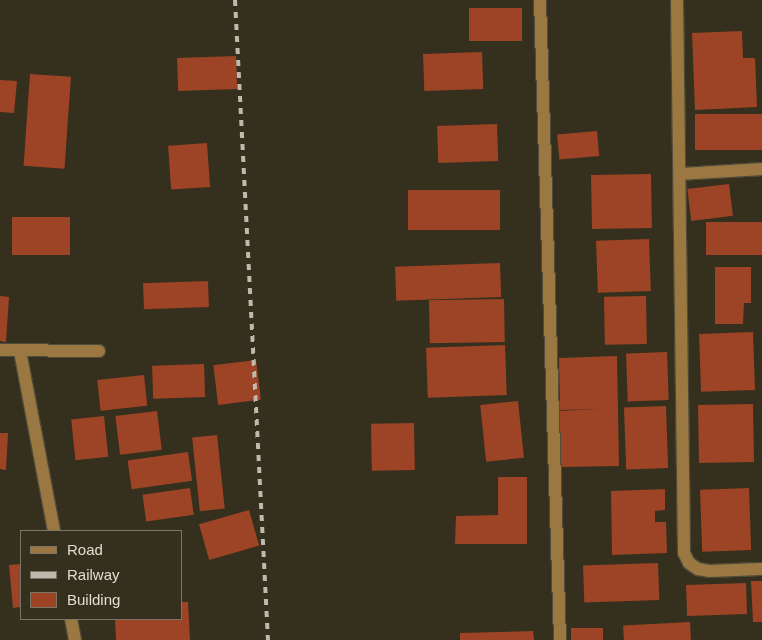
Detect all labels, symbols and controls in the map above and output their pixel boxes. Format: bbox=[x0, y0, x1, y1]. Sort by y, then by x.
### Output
legend bbox=[20, 530, 182, 620]
text: Road bbox=[67, 541, 103, 558]
text: Railway bbox=[67, 566, 120, 583]
text: Building bbox=[67, 591, 120, 608]

